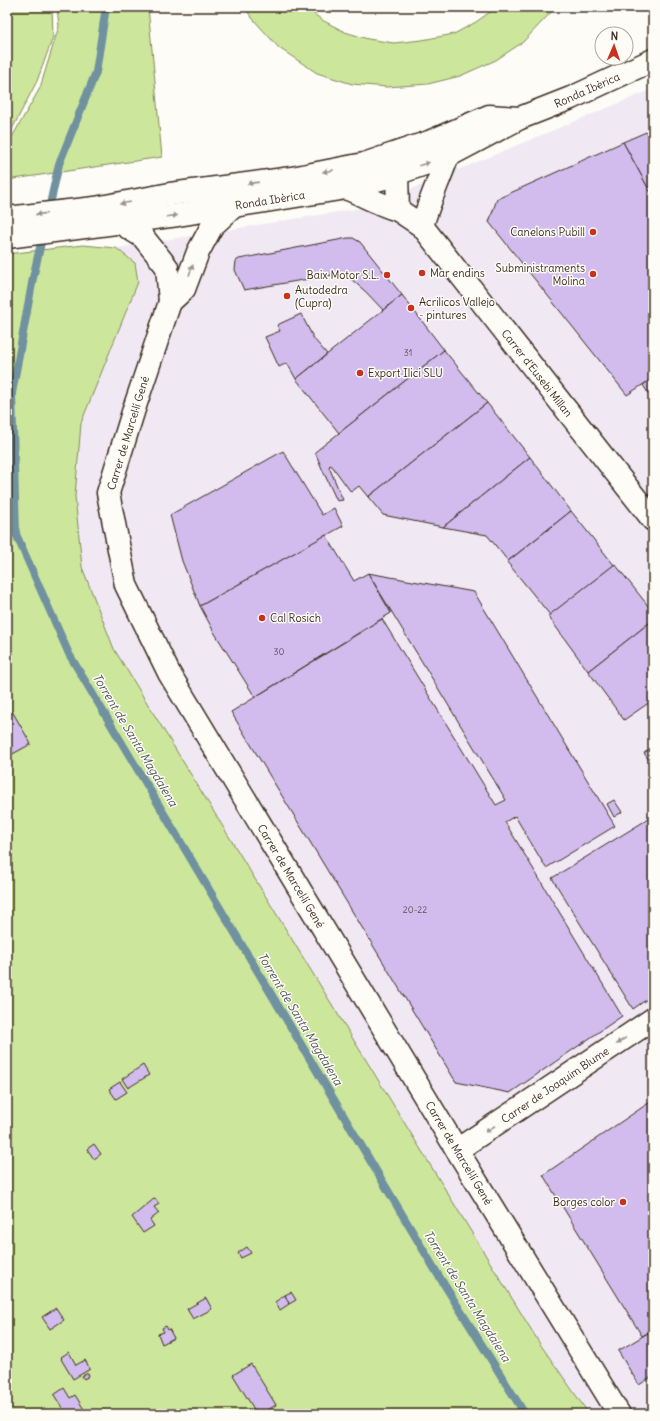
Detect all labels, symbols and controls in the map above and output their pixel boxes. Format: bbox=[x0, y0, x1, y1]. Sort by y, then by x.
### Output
north arrow bbox=[594, 26, 634, 66]
text: N bbox=[610, 29, 618, 43]
street label: Ronda Ibèrica bbox=[552, 69, 622, 111]
one-way arrow bbox=[418, 161, 430, 167]
one-way arrow bbox=[322, 168, 334, 174]
one-way arrow bbox=[247, 180, 259, 186]
street label: Ronda Ibèrica bbox=[234, 188, 306, 212]
one-way arrow bbox=[119, 200, 131, 206]
one-way arrow bbox=[35, 211, 47, 217]
one-way arrow bbox=[166, 213, 178, 219]
place label: Canelons Pubill bbox=[510, 225, 585, 239]
marker: Canelons Pubill bbox=[588, 227, 598, 237]
place label: Subministraments Molina bbox=[496, 261, 585, 288]
one-way arrow bbox=[188, 264, 194, 276]
place label: Mar endins bbox=[430, 266, 485, 280]
place label: Baix Motor S.L. bbox=[306, 268, 379, 282]
marker: Mar endins bbox=[417, 268, 427, 278]
marker: Subministraments Molina bbox=[588, 269, 598, 279]
marker: Baix Motor S.L. bbox=[382, 270, 392, 280]
place label: Autodedra (Cupra) bbox=[295, 283, 348, 310]
marker: Autodedra (Cupra) bbox=[282, 291, 292, 301]
place label: Acrilicos Vallejo - pintures bbox=[419, 295, 495, 322]
marker: Acrilicos Vallejo - pintures bbox=[406, 303, 416, 313]
street label: Carrer d'Eusebi Millan bbox=[498, 326, 576, 420]
house number: 31 bbox=[404, 347, 412, 358]
place label: Export Ilici SLU bbox=[368, 366, 443, 380]
marker: Export Ilici SLU bbox=[355, 368, 365, 378]
street label: Carrer de Marcel·lí Gené bbox=[104, 374, 152, 492]
place label: Cal Rosich bbox=[270, 611, 321, 625]
marker: Cal Rosich bbox=[257, 613, 267, 623]
house number: 30 bbox=[273, 646, 285, 657]
water label: Torrent de Santa Magdalena bbox=[90, 671, 182, 810]
street label: Carrer de Marcel·lí Gené bbox=[254, 822, 328, 930]
house number: 20-22 bbox=[403, 904, 427, 915]
water label: Torrent de Santa Magdalena bbox=[255, 950, 347, 1089]
one-way arrow bbox=[615, 1037, 626, 1045]
street label: Carrer de Joaquim Blume bbox=[498, 1044, 612, 1126]
street label: Carrer de Marcel·lí Gené bbox=[422, 1099, 496, 1207]
one-way arrow bbox=[484, 1125, 495, 1133]
place label: Borges color bbox=[553, 1195, 616, 1209]
marker: Borges color bbox=[618, 1197, 628, 1207]
water label: Torrent de Santa Magdalena bbox=[421, 1227, 515, 1365]

